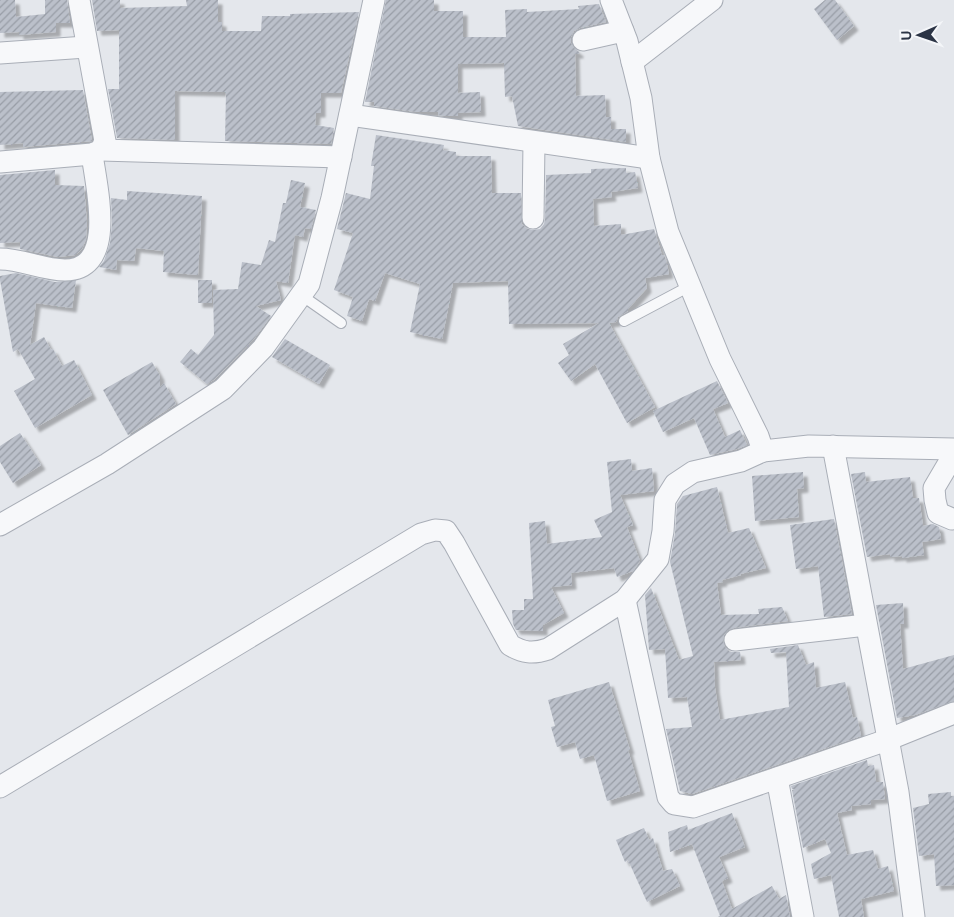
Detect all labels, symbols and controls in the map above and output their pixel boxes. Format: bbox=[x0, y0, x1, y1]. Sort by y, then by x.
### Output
north arrow bbox=[894, 10, 944, 60]
text: U bbox=[898, 30, 915, 41]

